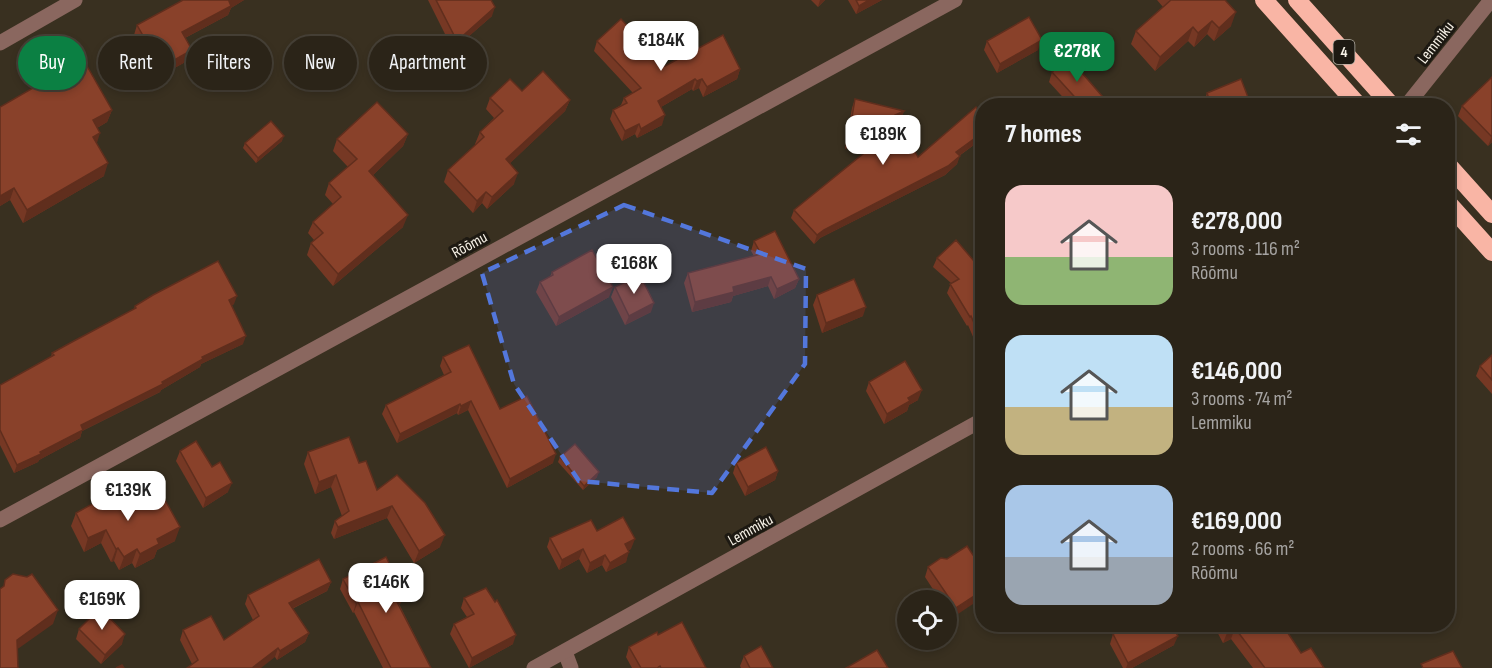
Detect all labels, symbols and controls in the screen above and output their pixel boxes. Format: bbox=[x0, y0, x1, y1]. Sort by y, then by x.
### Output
street label: Lemmiku bbox=[1414, 18, 1459, 68]
pin: €184K bbox=[619, 21, 703, 72]
text: €184K bbox=[637, 28, 685, 52]
pin: €278K bbox=[1035, 32, 1119, 83]
chip: Buy bbox=[18, 36, 86, 90]
chip: Rent bbox=[98, 36, 174, 90]
chip: Filters bbox=[186, 36, 272, 90]
chip: New bbox=[284, 36, 357, 90]
chip: Apartment bbox=[369, 36, 487, 90]
text: €278K bbox=[1053, 39, 1101, 63]
road number: 4 bbox=[1334, 40, 1354, 64]
pin: €189K bbox=[841, 115, 925, 166]
icon: filters bbox=[1392, 118, 1425, 151]
text: 7 homes bbox=[1005, 119, 1082, 150]
text: €189K bbox=[859, 122, 907, 146]
text: €278,000 bbox=[1191, 206, 1282, 237]
icon: home bbox=[1053, 209, 1125, 281]
street label: Rõõmu bbox=[449, 228, 491, 263]
text: 3 rooms · 116 m² bbox=[1191, 237, 1300, 261]
pin: €168K bbox=[592, 244, 676, 295]
text: €168K bbox=[610, 251, 658, 275]
text: Rõõmu bbox=[1191, 261, 1238, 285]
text: €146,000 bbox=[1191, 356, 1282, 387]
icon: home bbox=[1053, 359, 1125, 431]
text: 3 rooms · 74 m² bbox=[1191, 387, 1293, 411]
text: Lemmiku bbox=[1191, 411, 1252, 435]
pin: €139K bbox=[86, 471, 170, 522]
text: €139K bbox=[105, 478, 151, 502]
text: €169,000 bbox=[1191, 506, 1282, 537]
icon: home bbox=[1053, 509, 1125, 581]
street label: Lemmiku bbox=[725, 510, 777, 550]
text: 2 rooms · 66 m² bbox=[1191, 537, 1295, 561]
text: Rõõmu bbox=[1191, 561, 1238, 585]
pin: €146K bbox=[344, 563, 428, 614]
text: €146K bbox=[362, 570, 410, 594]
pin: €169K bbox=[60, 580, 144, 631]
text: €169K bbox=[78, 587, 126, 611]
map controls bbox=[897, 590, 957, 650]
button: locate bbox=[897, 590, 957, 650]

